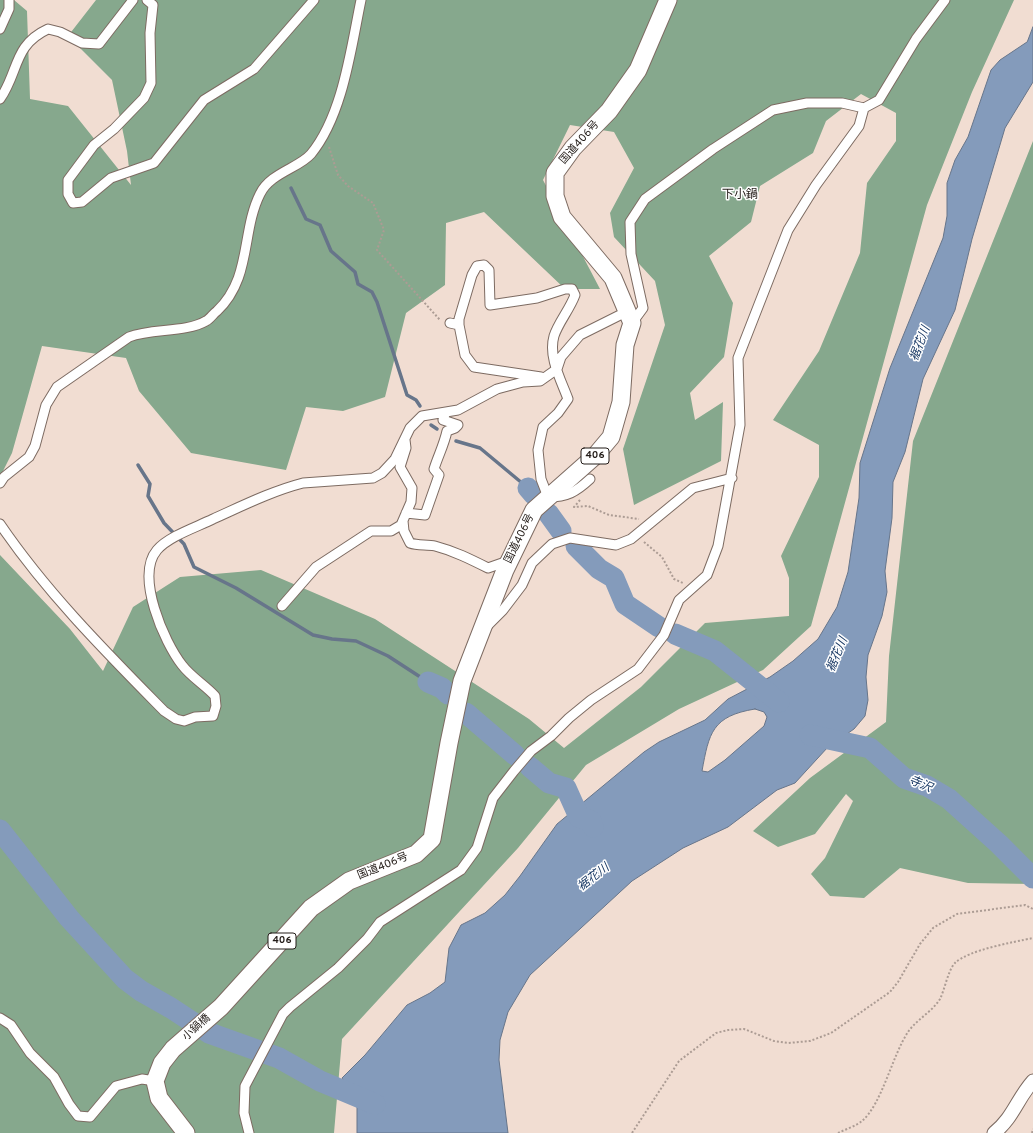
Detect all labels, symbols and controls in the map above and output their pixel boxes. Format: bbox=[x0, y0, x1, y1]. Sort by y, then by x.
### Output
street label: 国道406号 bbox=[557, 118, 603, 168]
district label: 下小鍋 bbox=[722, 189, 758, 203]
water label: 裾花川 bbox=[908, 325, 934, 363]
road number: 406 bbox=[581, 448, 609, 464]
street label: 国道406号 bbox=[502, 512, 538, 566]
water label: 裾花川 bbox=[824, 636, 852, 674]
water label: 寺沢 bbox=[906, 774, 934, 796]
street label: 国道406号 bbox=[356, 851, 410, 883]
water label: 裾花川 bbox=[575, 861, 613, 895]
road number: 406 bbox=[268, 933, 296, 949]
street label: 小鍋橋 bbox=[180, 1012, 214, 1044]

